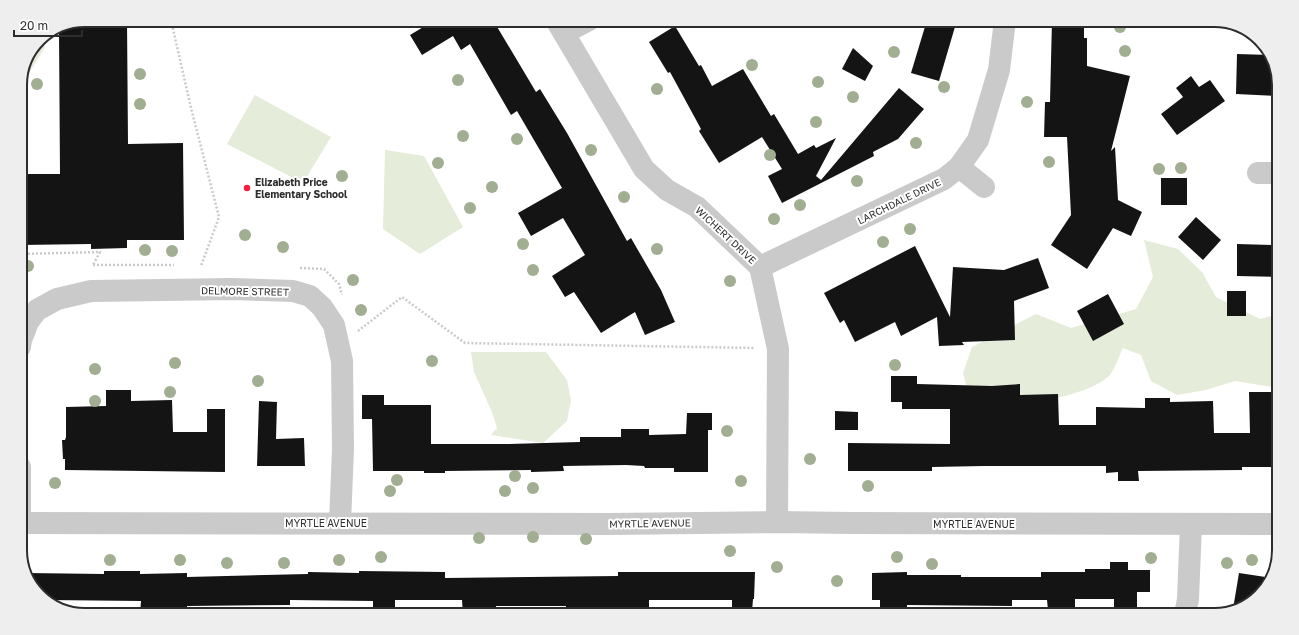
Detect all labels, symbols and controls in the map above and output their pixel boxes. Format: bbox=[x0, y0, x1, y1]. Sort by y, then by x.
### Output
scale bar bbox=[14, 12, 82, 38]
text: 20 m bbox=[20, 18, 48, 33]
place label: Elizabeth Price Elementary School bbox=[255, 176, 348, 200]
street label: LARCHDALE DRIVE bbox=[855, 176, 943, 226]
marker: Elizabeth Price Elementary School bbox=[242, 183, 252, 193]
street label: WICHERT DRIVE bbox=[693, 204, 759, 266]
street label: DELMORE STREET bbox=[201, 284, 289, 298]
street label: MYRTLE AVENUE bbox=[609, 516, 691, 530]
street label: MYRTLE AVENUE bbox=[285, 517, 367, 529]
street label: MYRTLE AVENUE bbox=[933, 518, 1015, 530]

